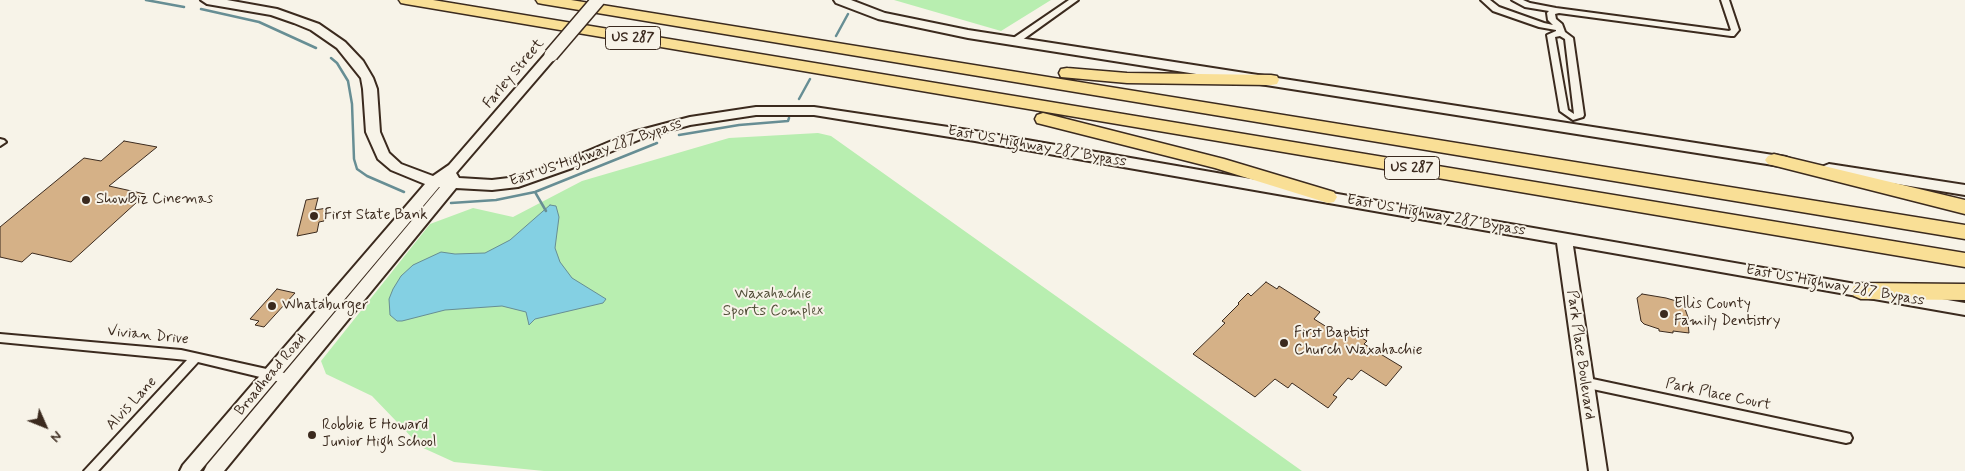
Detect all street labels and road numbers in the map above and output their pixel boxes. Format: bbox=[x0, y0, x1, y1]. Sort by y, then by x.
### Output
road number: US 287 bbox=[606, 26, 660, 49]
street label: Farley Street bbox=[480, 35, 548, 113]
street label: East US Highway 287 Bypass bbox=[507, 115, 685, 191]
street label: East US Highway 287 Bypass bbox=[946, 122, 1128, 172]
road number: US 287 bbox=[1384, 156, 1440, 180]
street label: East US Highway 287 Bypass bbox=[1345, 191, 1527, 241]
street label: East US Highway 287 Bypass bbox=[1744, 261, 1926, 311]
street label: Park Place Boulevard bbox=[1562, 289, 1598, 421]
street label: Vivian Drive bbox=[106, 323, 190, 349]
street label: Broadhead Road bbox=[231, 330, 311, 420]
street label: Alvis Lane bbox=[103, 374, 161, 434]
street label: Park Place Court bbox=[1664, 375, 1772, 415]

